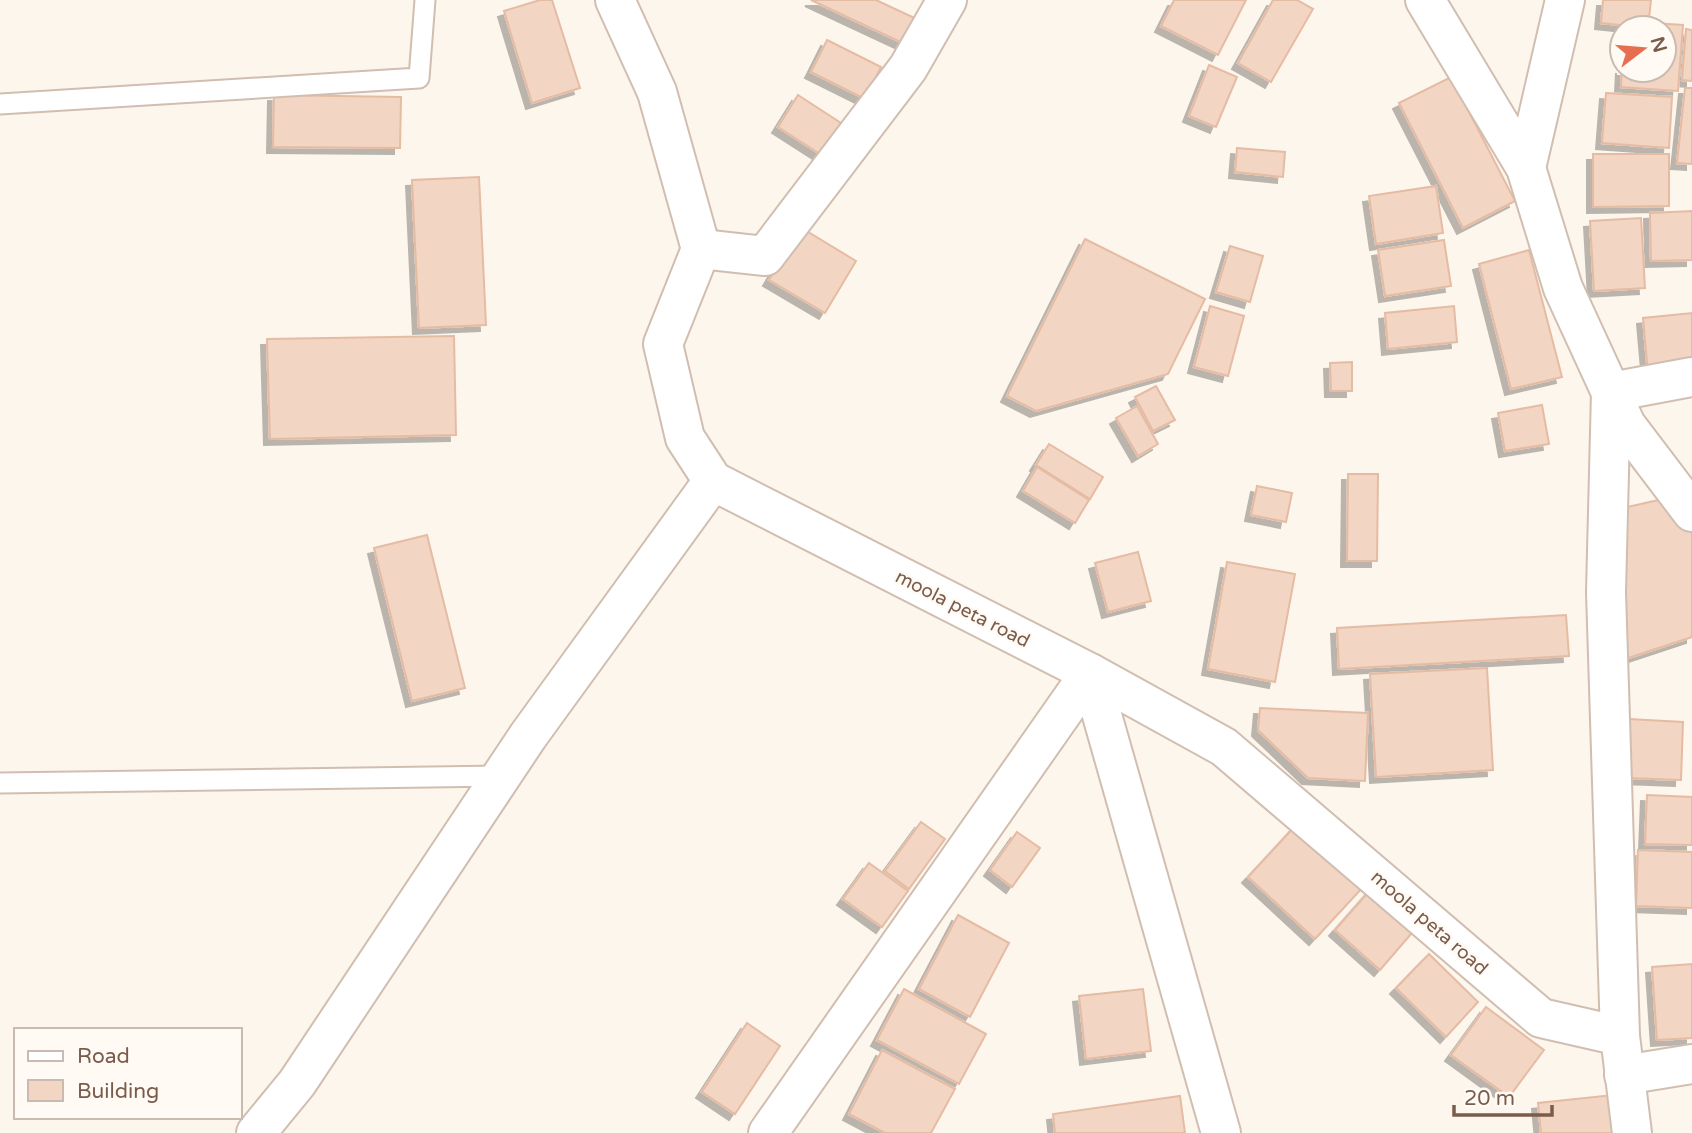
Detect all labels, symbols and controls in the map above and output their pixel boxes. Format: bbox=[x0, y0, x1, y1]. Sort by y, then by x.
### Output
north arrow bbox=[1608, 14, 1678, 84]
text: N bbox=[1646, 34, 1671, 55]
street label: moola peta road bbox=[892, 566, 1033, 652]
street label: moola peta road bbox=[1366, 866, 1492, 980]
legend bbox=[14, 1028, 242, 1119]
text: Road bbox=[77, 1044, 130, 1069]
scale bar bbox=[1454, 1074, 1552, 1118]
text: Building bbox=[77, 1079, 159, 1104]
text: 20 m bbox=[1464, 1086, 1515, 1111]

